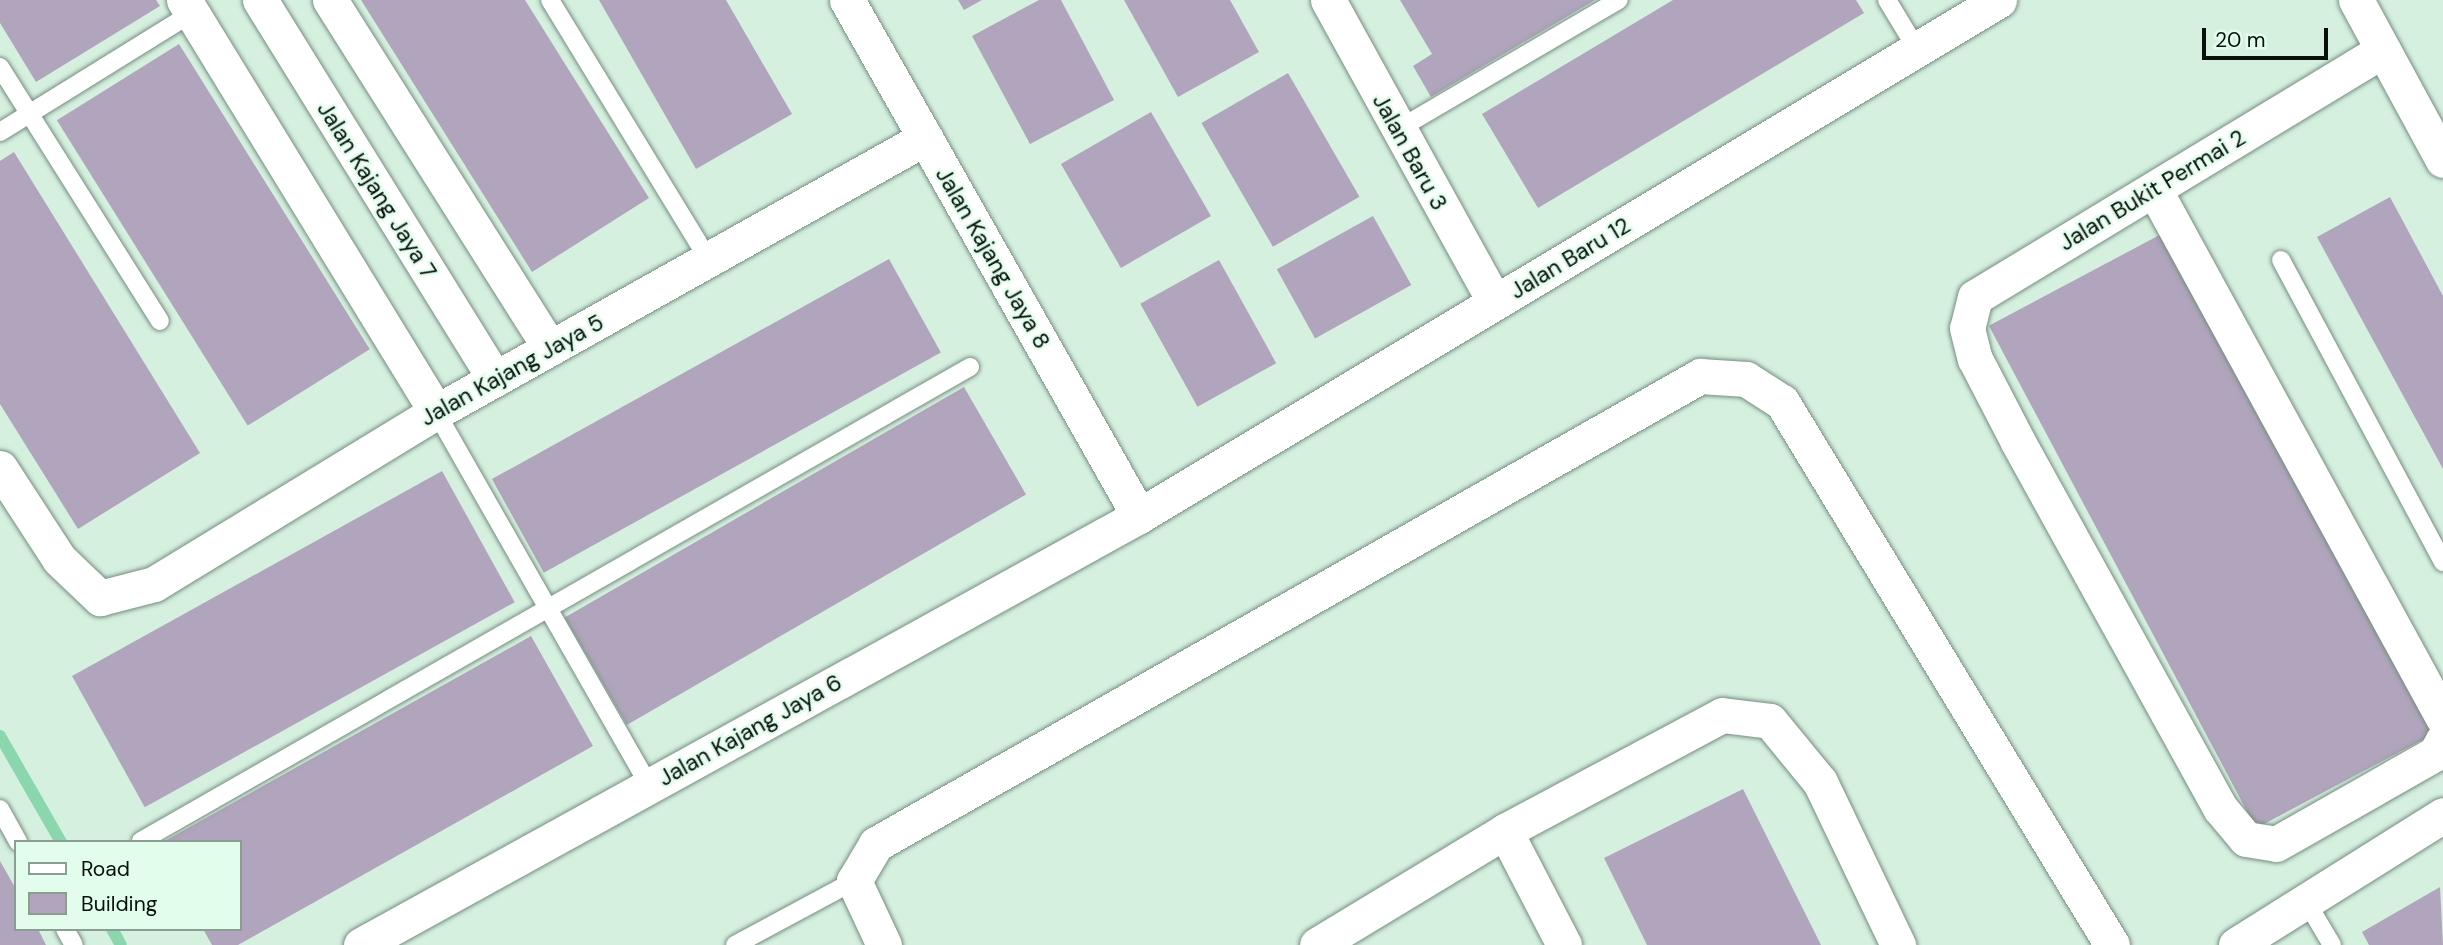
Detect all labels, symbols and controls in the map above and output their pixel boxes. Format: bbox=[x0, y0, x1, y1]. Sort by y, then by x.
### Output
scale bar bbox=[2205, 14, 2331, 58]
text: 20 m bbox=[2215, 26, 2266, 54]
street label: Jalan Baru 3 bbox=[1367, 89, 1453, 215]
street label: Jalan Kajang Jaya 7 bbox=[311, 96, 443, 284]
street label: Jalan Bukit Permai 2 bbox=[2054, 123, 2250, 257]
street label: Jalan Kajang Jaya 8 bbox=[930, 162, 1056, 354]
street label: Jalan Baru 12 bbox=[1505, 211, 1635, 305]
street label: Jalan Kajang Jaya 5 bbox=[416, 308, 608, 432]
street label: Jalan Kajang Jaya 6 bbox=[653, 668, 847, 792]
legend bbox=[14, 840, 242, 931]
text: Road bbox=[81, 855, 130, 883]
text: Building bbox=[81, 890, 157, 918]

